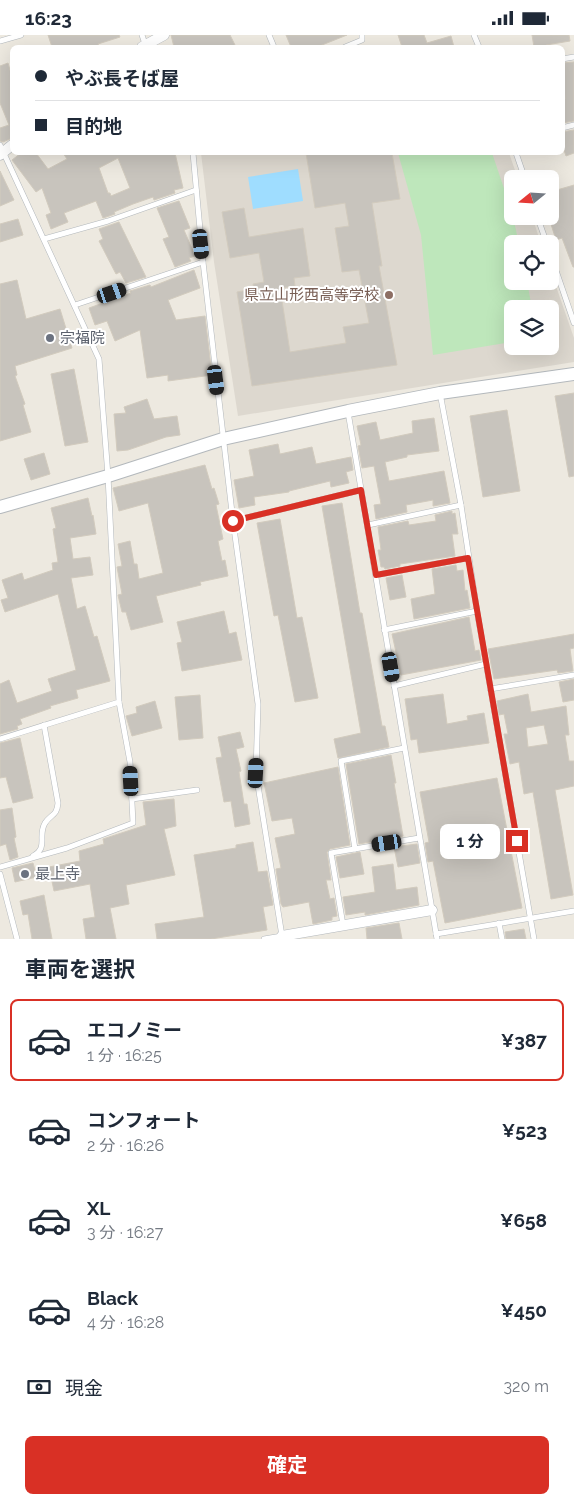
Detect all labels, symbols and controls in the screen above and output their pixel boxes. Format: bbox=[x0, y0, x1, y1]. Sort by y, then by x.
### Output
text: 16:23 bbox=[25, 7, 72, 29]
text: やぶ長そば屋 bbox=[65, 67, 179, 89]
text: 目的地 bbox=[65, 115, 122, 137]
north arrow bbox=[504, 170, 559, 225]
map controls bbox=[504, 170, 559, 355]
car bbox=[191, 228, 210, 260]
button: locate bbox=[504, 235, 559, 290]
car bbox=[95, 281, 128, 305]
place label: 県立山形西高等学校 bbox=[244, 286, 379, 304]
marker: 県立山形西高等学校 bbox=[383, 289, 395, 301]
button: layers bbox=[504, 300, 559, 355]
place label: 宗福院 bbox=[60, 329, 105, 347]
marker: 宗福院 bbox=[44, 332, 56, 344]
car bbox=[206, 364, 225, 396]
route start bbox=[222, 510, 244, 532]
car bbox=[381, 651, 400, 683]
car bbox=[247, 758, 264, 788]
car bbox=[122, 766, 139, 796]
callout: 1 分 bbox=[440, 823, 500, 859]
route end bbox=[506, 830, 528, 852]
text: 1 分 bbox=[456, 832, 484, 851]
car bbox=[371, 833, 402, 853]
place label: 最上寺 bbox=[35, 865, 80, 883]
marker: 最上寺 bbox=[19, 868, 31, 880]
text: 車両を選択 bbox=[25, 956, 135, 982]
icon: car bbox=[27, 1018, 72, 1063]
text: エコノミー bbox=[87, 1019, 182, 1041]
text: ¥387 bbox=[501, 1029, 547, 1051]
text: 1 分 · 16:25 bbox=[87, 1046, 162, 1065]
icon: car bbox=[27, 1108, 72, 1153]
text: コンフォート bbox=[87, 1109, 200, 1131]
text: ¥523 bbox=[502, 1119, 547, 1141]
text: 2 分 · 16:26 bbox=[87, 1136, 164, 1155]
text: XL bbox=[87, 1197, 110, 1219]
icon: car bbox=[27, 1198, 72, 1243]
text: ¥658 bbox=[500, 1209, 547, 1231]
text: 3 分 · 16:27 bbox=[87, 1223, 163, 1242]
text: Black bbox=[87, 1287, 138, 1309]
icon: car bbox=[27, 1288, 72, 1333]
text: ¥450 bbox=[500, 1299, 547, 1321]
text: 4 分 · 16:28 bbox=[87, 1313, 164, 1332]
icon: cash bbox=[25, 1373, 53, 1401]
text: 現金 bbox=[65, 1377, 103, 1399]
text: 320 m bbox=[504, 1377, 549, 1396]
button: 確定 bbox=[25, 1436, 549, 1494]

